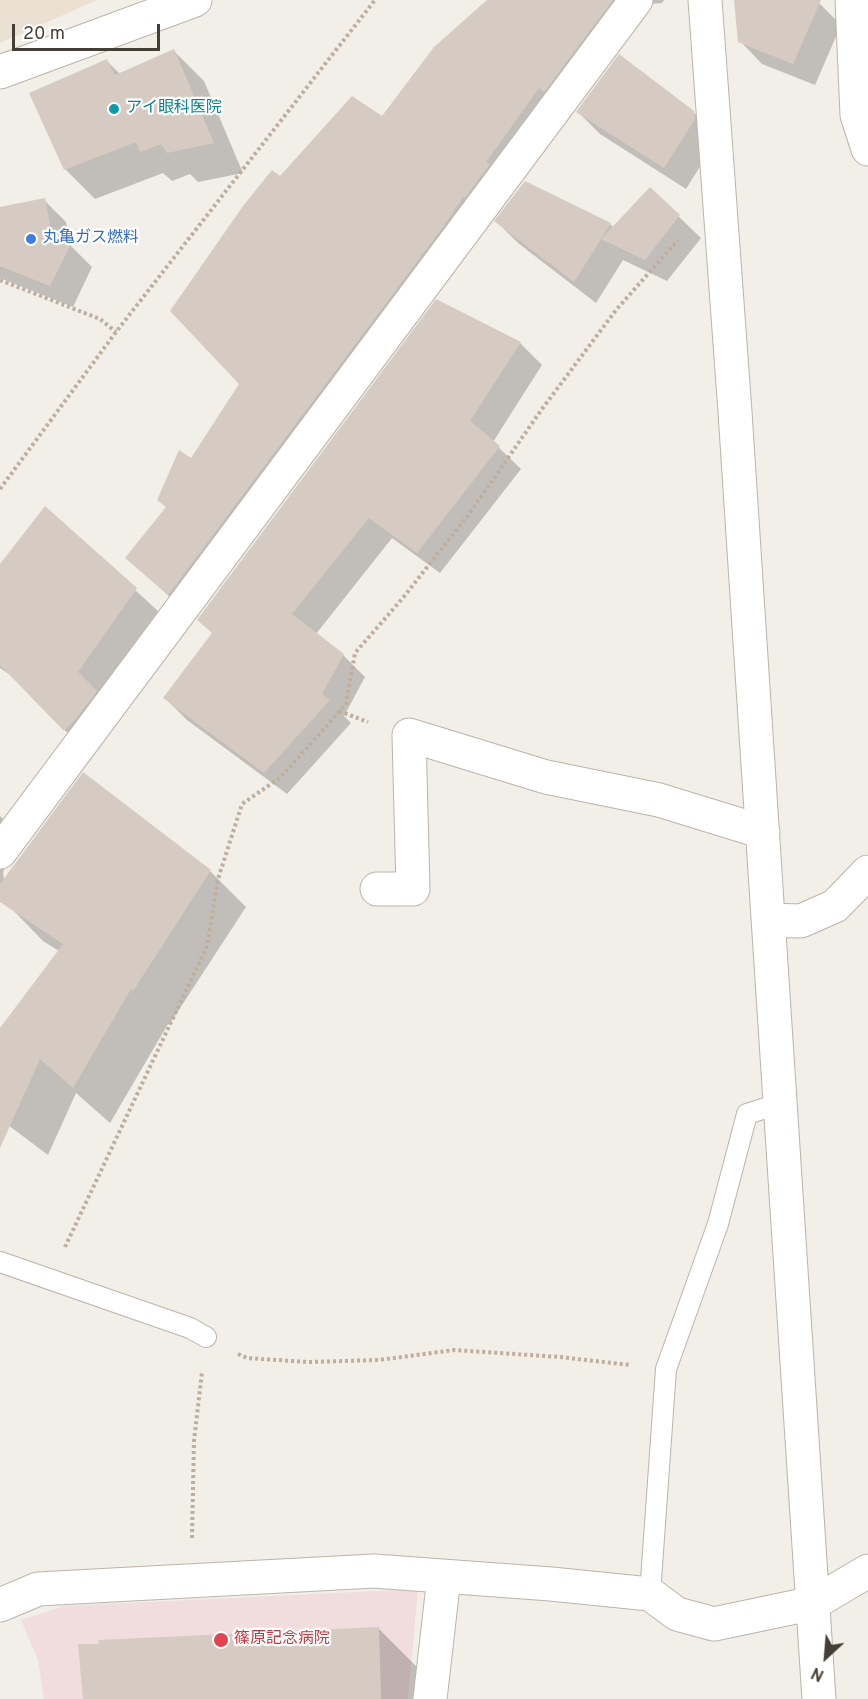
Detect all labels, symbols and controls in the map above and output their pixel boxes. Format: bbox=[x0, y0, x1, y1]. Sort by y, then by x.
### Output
scale bar bbox=[15, 12, 164, 50]
text: 20 m bbox=[23, 23, 65, 46]
place label: アイ眼科医院 bbox=[126, 99, 222, 119]
marker: アイ眼科医院 bbox=[107, 102, 121, 116]
place label: 丸亀ガス燃料 bbox=[43, 229, 139, 249]
marker: 丸亀ガス燃料 bbox=[24, 232, 38, 246]
north arrow bbox=[796, 1627, 856, 1687]
place label: 篠原記念病院 bbox=[234, 1630, 330, 1650]
marker: 篠原記念病院 bbox=[212, 1631, 230, 1649]
text: N bbox=[809, 1662, 828, 1685]

